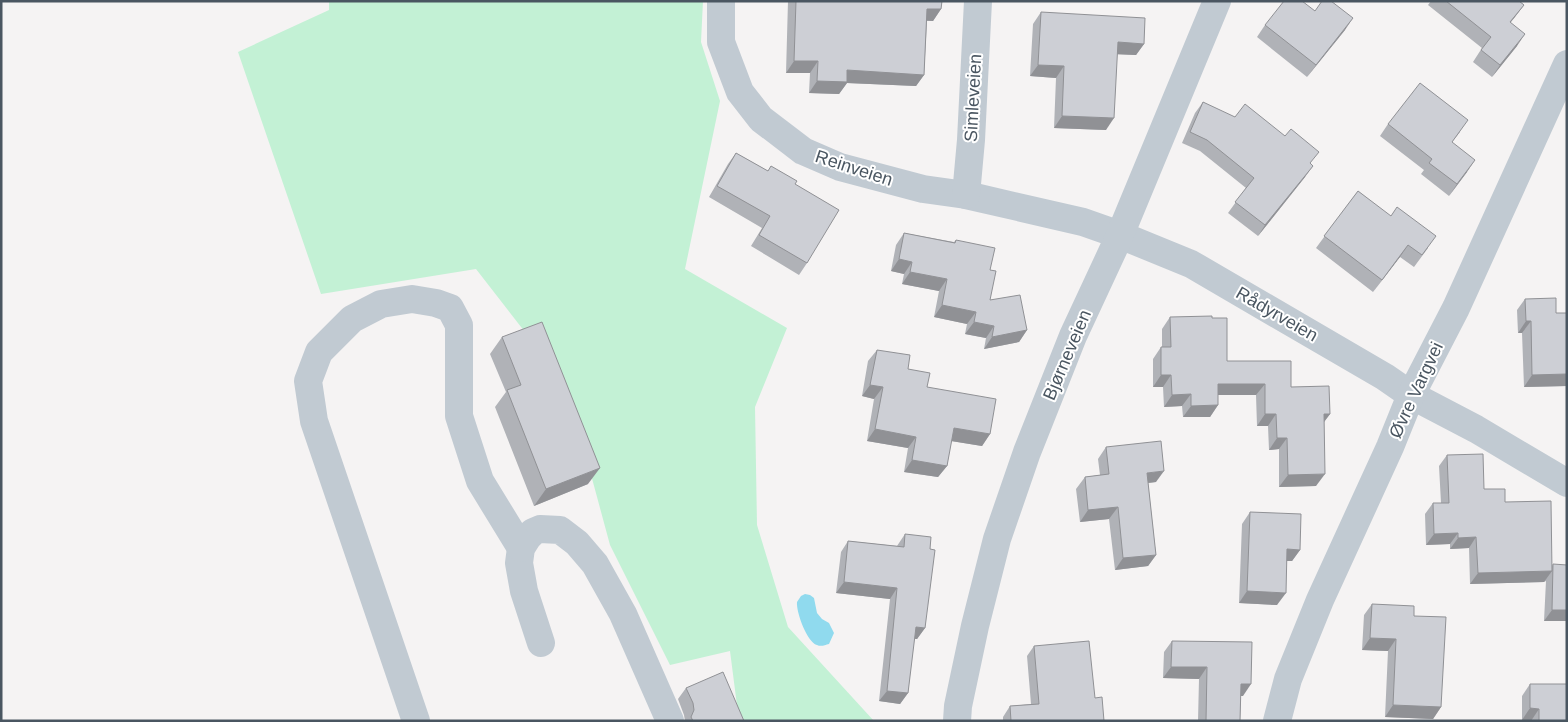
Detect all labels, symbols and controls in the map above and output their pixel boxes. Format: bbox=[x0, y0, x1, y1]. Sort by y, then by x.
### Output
street label: Simleveien bbox=[961, 54, 985, 142]
street label: Reinveien bbox=[813, 146, 895, 190]
street label: Rådyrveien bbox=[1233, 283, 1321, 345]
street label: Bjørneveien bbox=[1039, 307, 1095, 403]
street label: Øvre Vargvei bbox=[1385, 339, 1447, 441]

